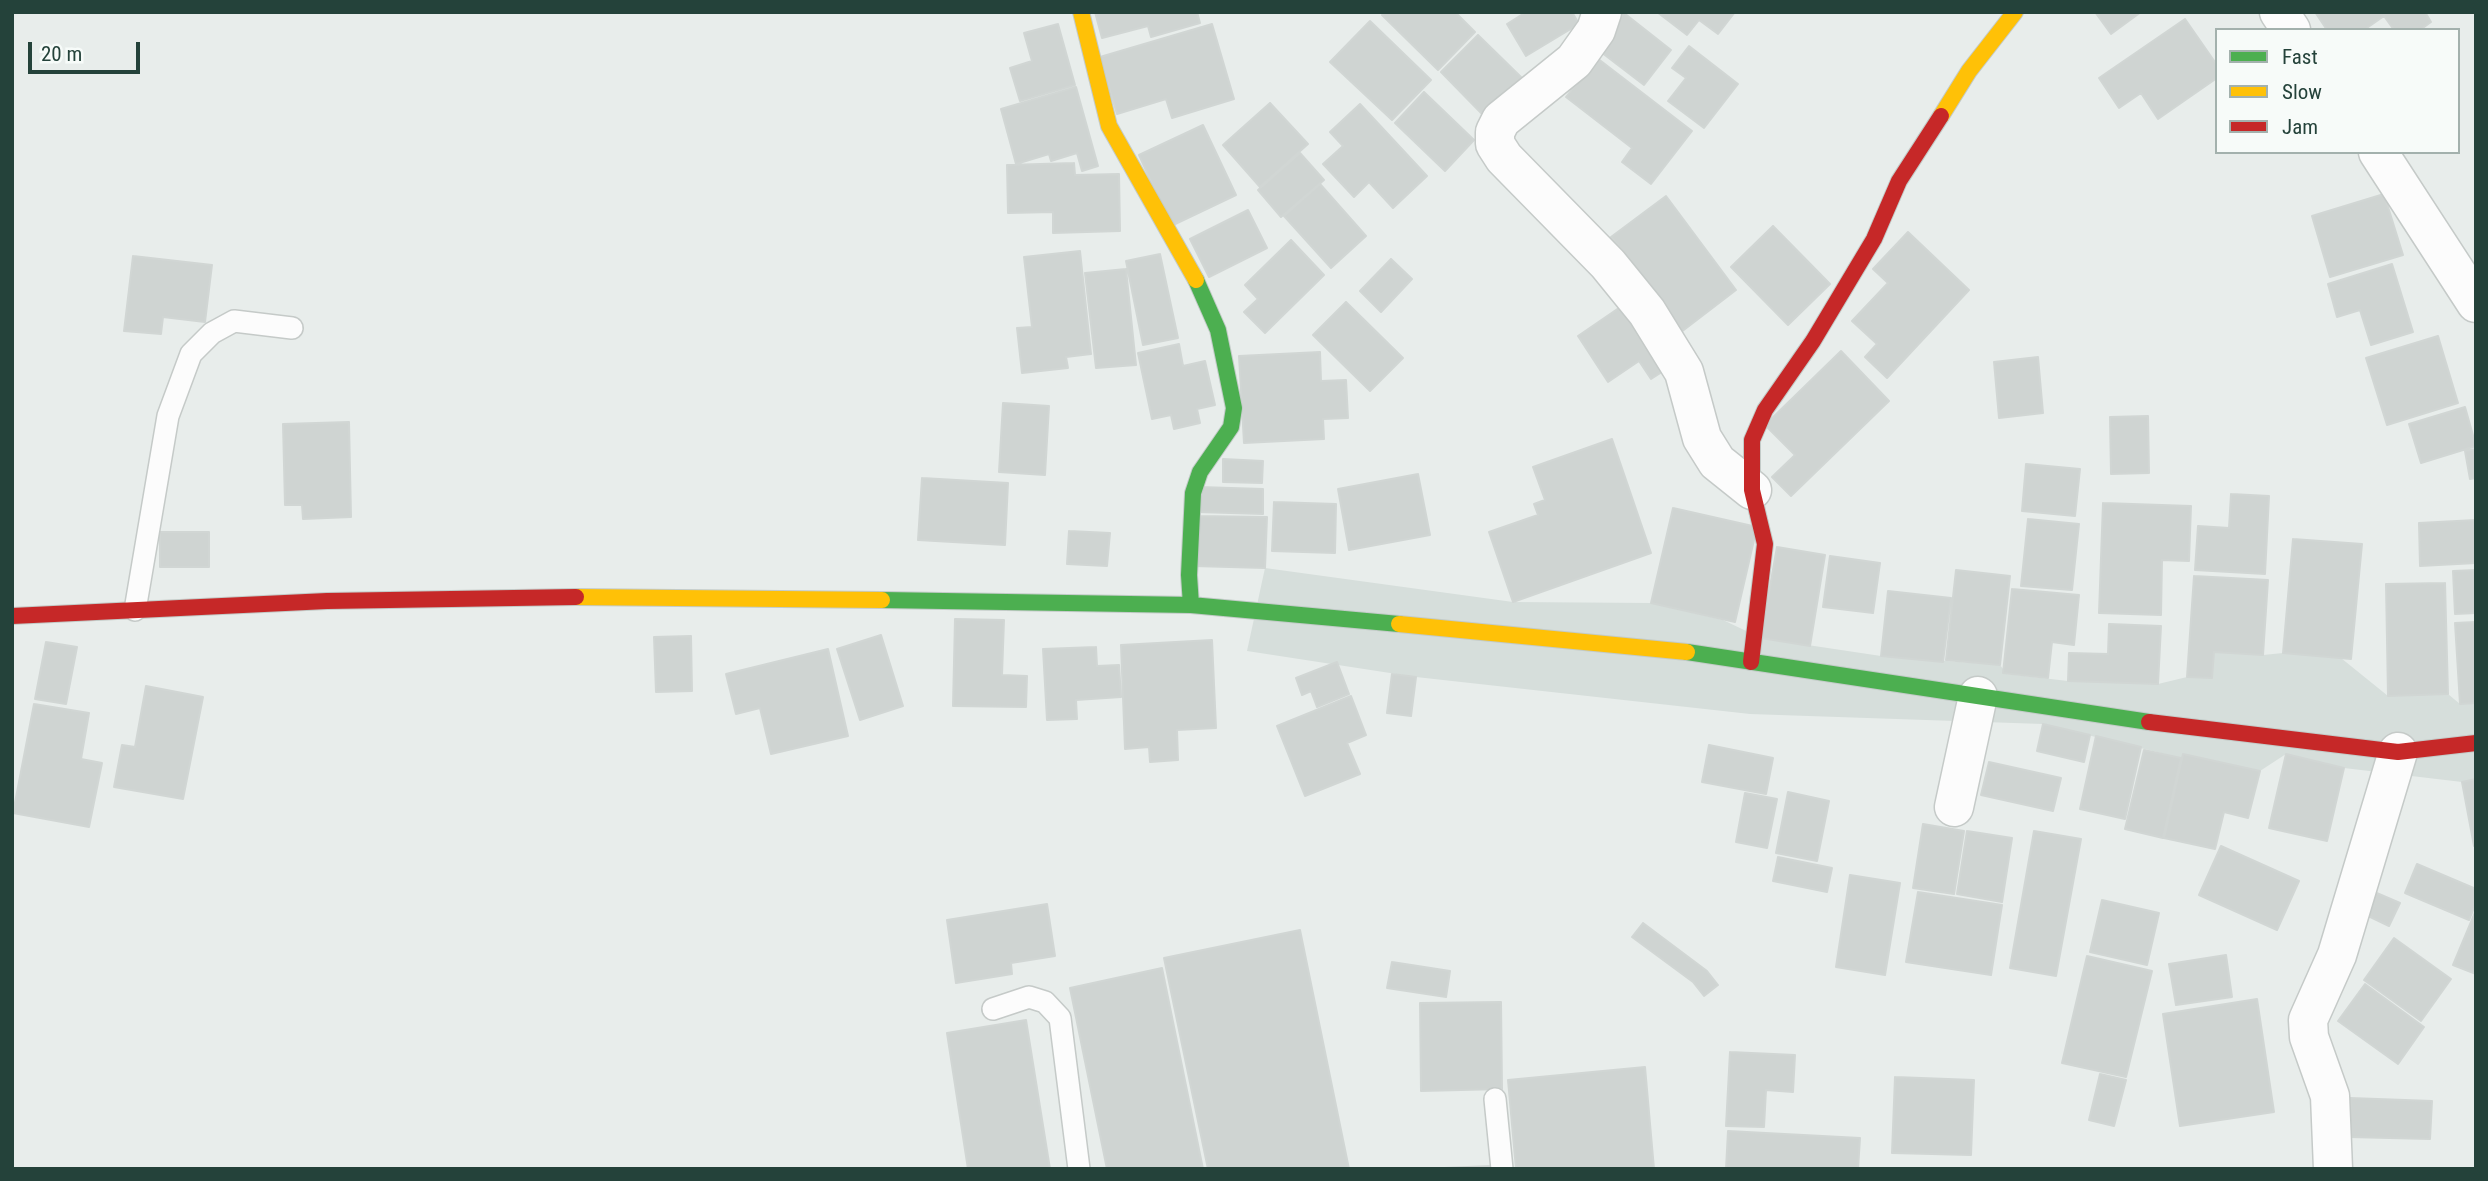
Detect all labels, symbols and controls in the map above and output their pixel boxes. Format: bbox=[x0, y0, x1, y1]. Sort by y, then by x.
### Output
scale bar bbox=[32, 28, 144, 72]
legend bbox=[2215, 28, 2460, 154]
text: 20 m bbox=[41, 42, 82, 66]
text: Fast bbox=[2282, 45, 2318, 69]
text: Slow bbox=[2282, 80, 2322, 104]
text: Jam bbox=[2282, 115, 2318, 139]

